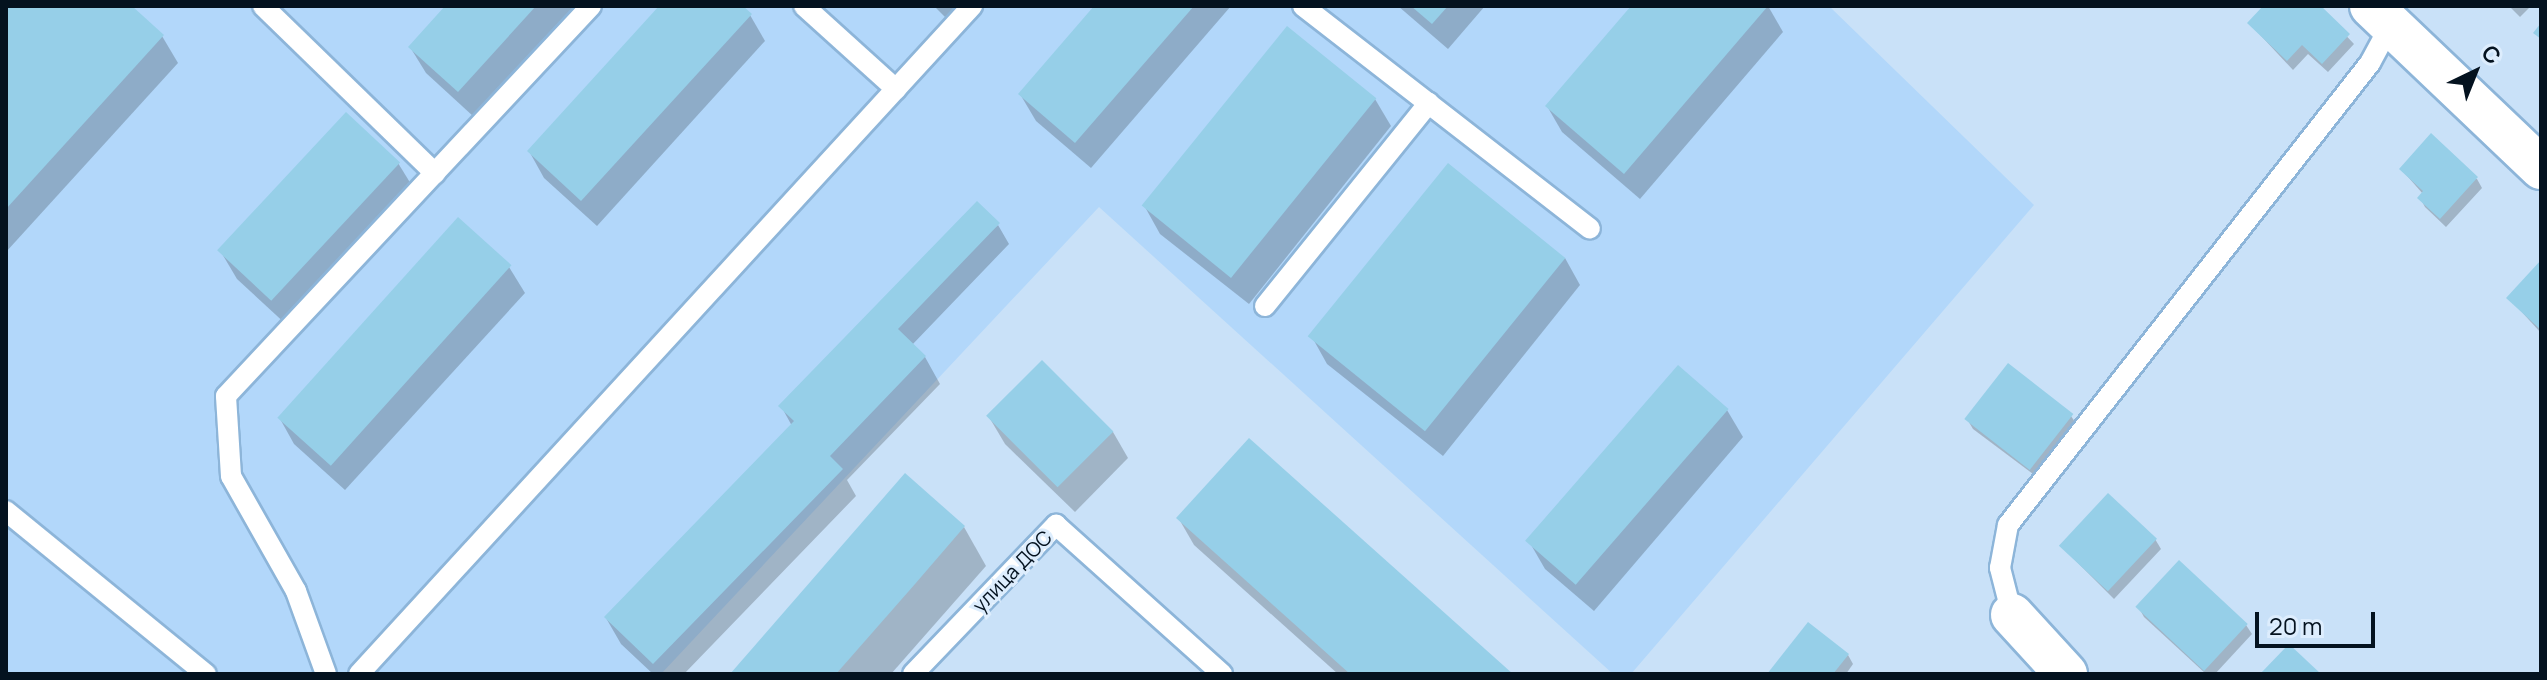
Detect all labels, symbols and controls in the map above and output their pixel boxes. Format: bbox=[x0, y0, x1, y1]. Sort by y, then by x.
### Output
north arrow bbox=[2435, 32, 2515, 112]
text: С bbox=[2475, 38, 2508, 71]
street label: улица ДОС bbox=[967, 525, 1057, 617]
scale bar bbox=[2259, 596, 2379, 646]
text: 20 m bbox=[2269, 609, 2322, 642]

